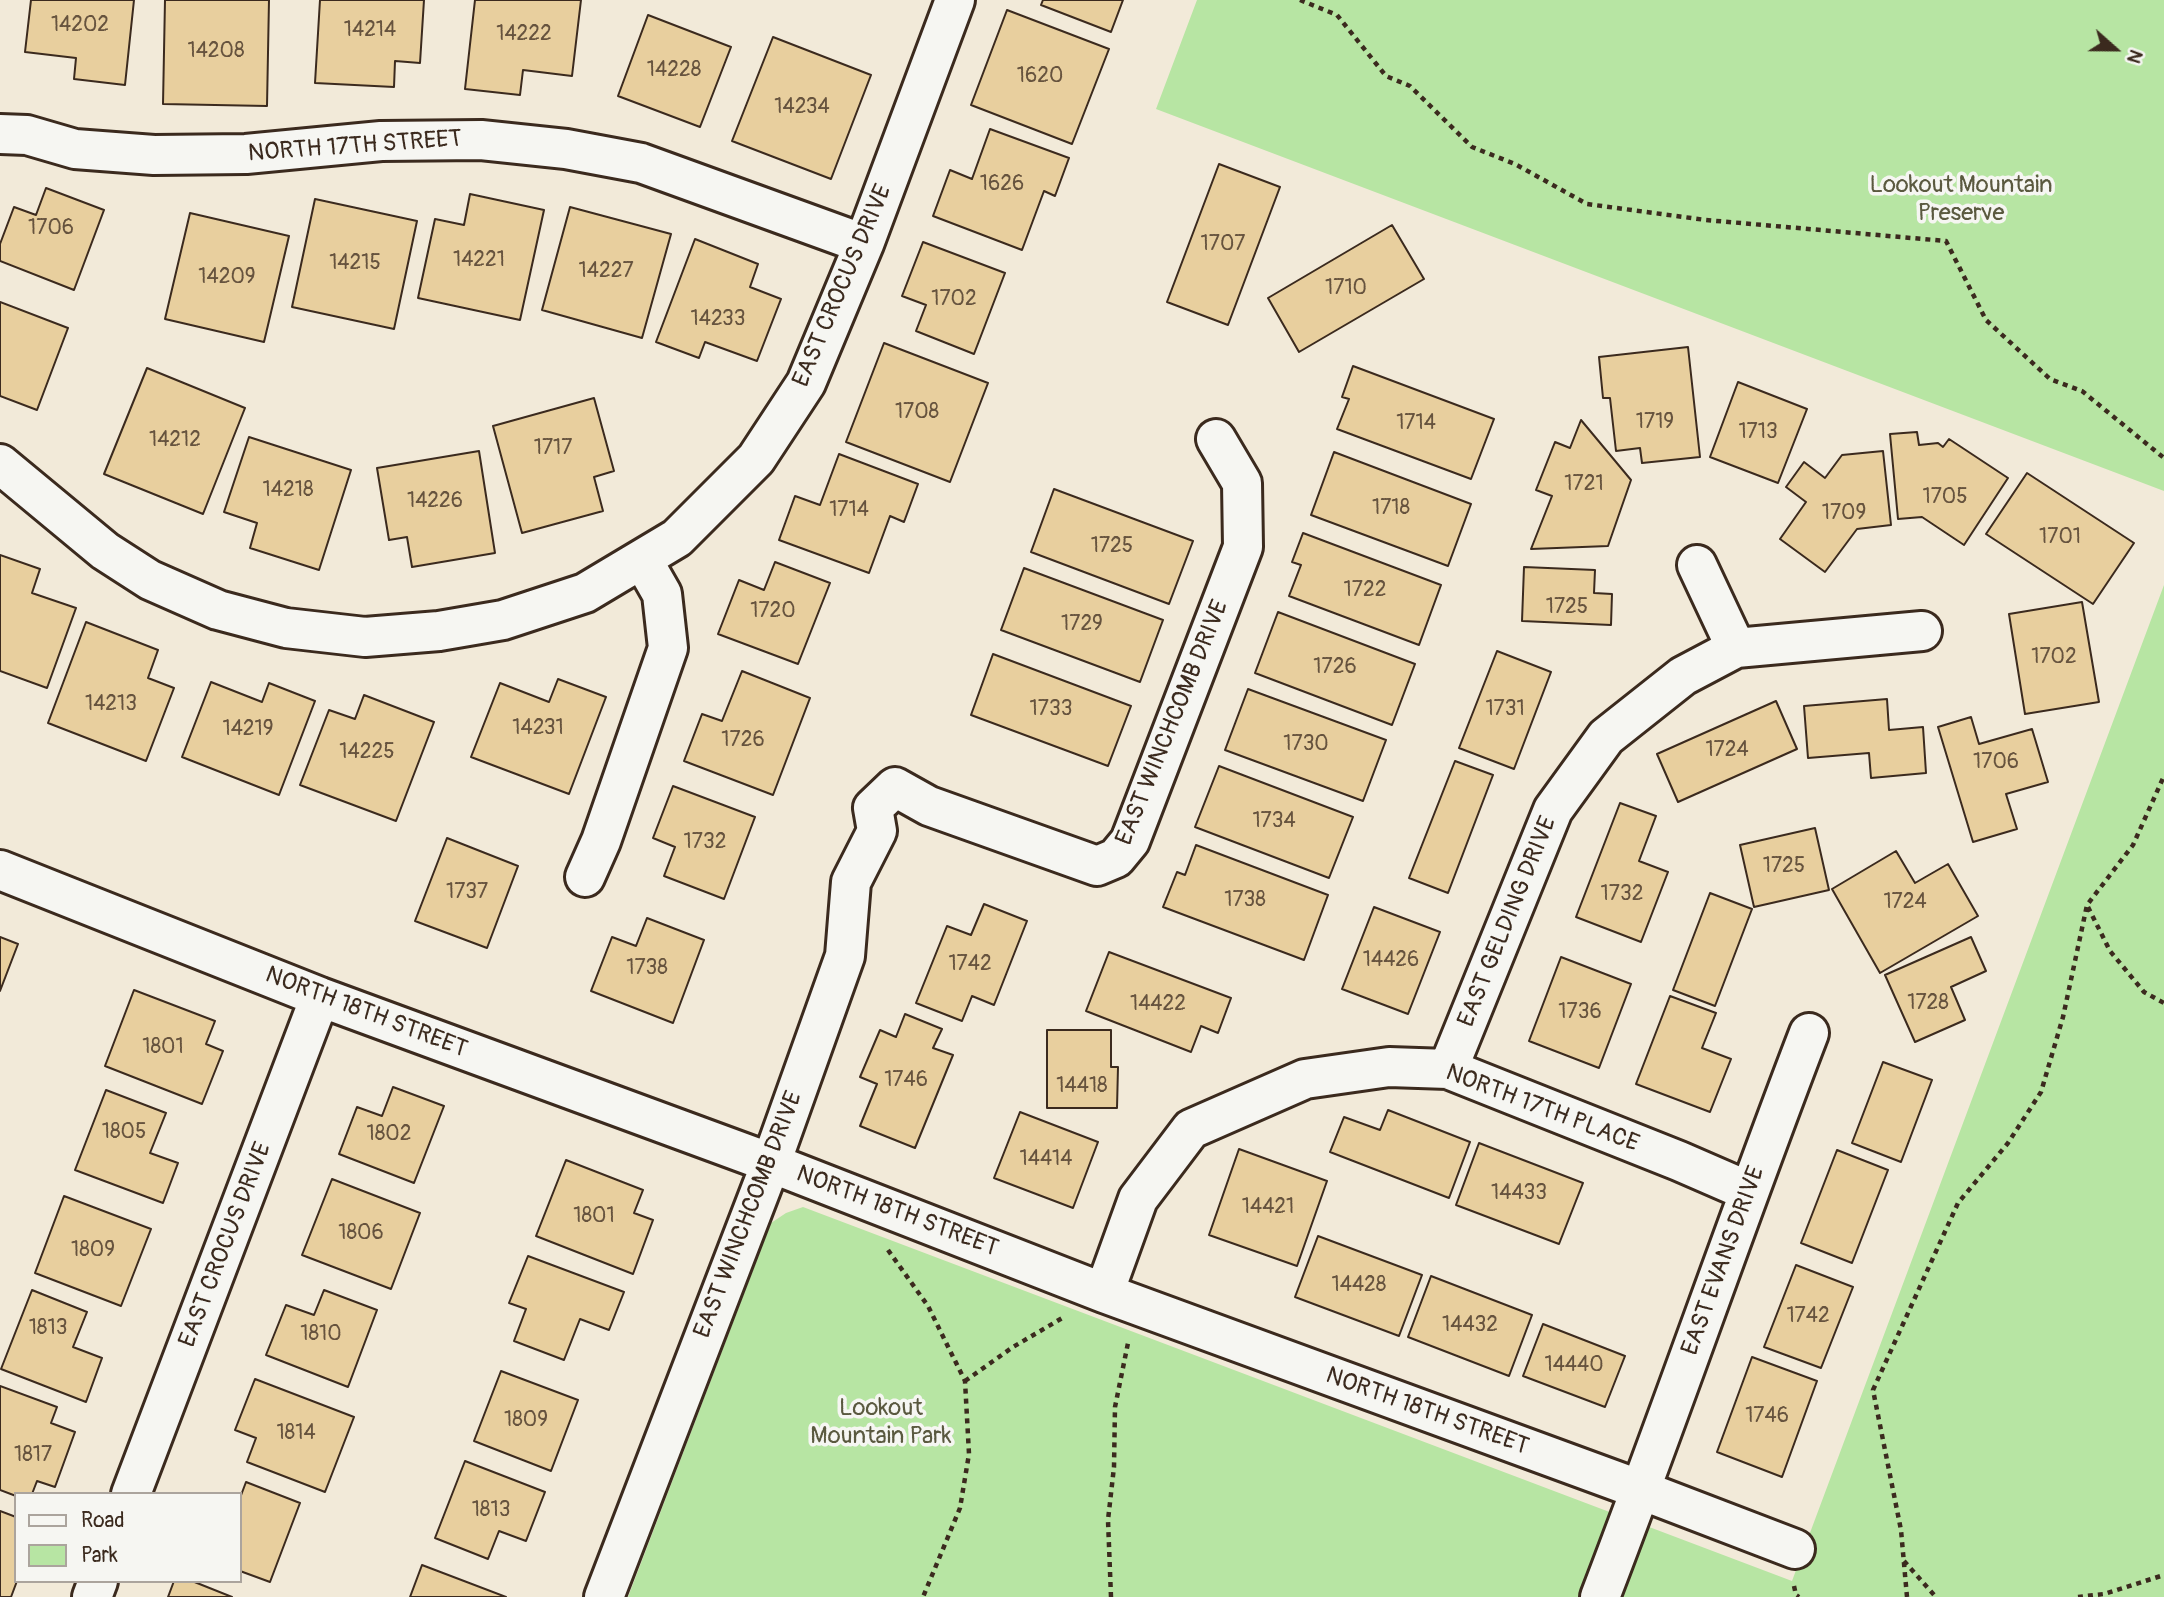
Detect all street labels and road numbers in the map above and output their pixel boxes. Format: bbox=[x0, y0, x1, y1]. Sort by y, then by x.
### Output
street label: NORTH 17TH STREET bbox=[247, 125, 463, 169]
street label: EAST CROCUS DRIVE bbox=[787, 181, 899, 391]
street label: EAST WINCHCOMB DRIVE bbox=[1111, 596, 1235, 850]
street label: EAST GELDING DRIVE bbox=[1453, 813, 1563, 1031]
street label: NORTH 18TH STREET bbox=[261, 961, 471, 1065]
street label: NORTH 17TH PLACE bbox=[1441, 1059, 1643, 1159]
street label: EAST WINCHCOMB DRIVE bbox=[689, 1088, 809, 1342]
street label: EAST CROCUS DRIVE bbox=[174, 1139, 278, 1351]
street label: NORTH 18TH STREET bbox=[792, 1160, 1002, 1264]
street label: EAST EVANS DRIVE bbox=[1676, 1163, 1772, 1359]
street label: NORTH 18TH STREET bbox=[1322, 1362, 1532, 1462]

